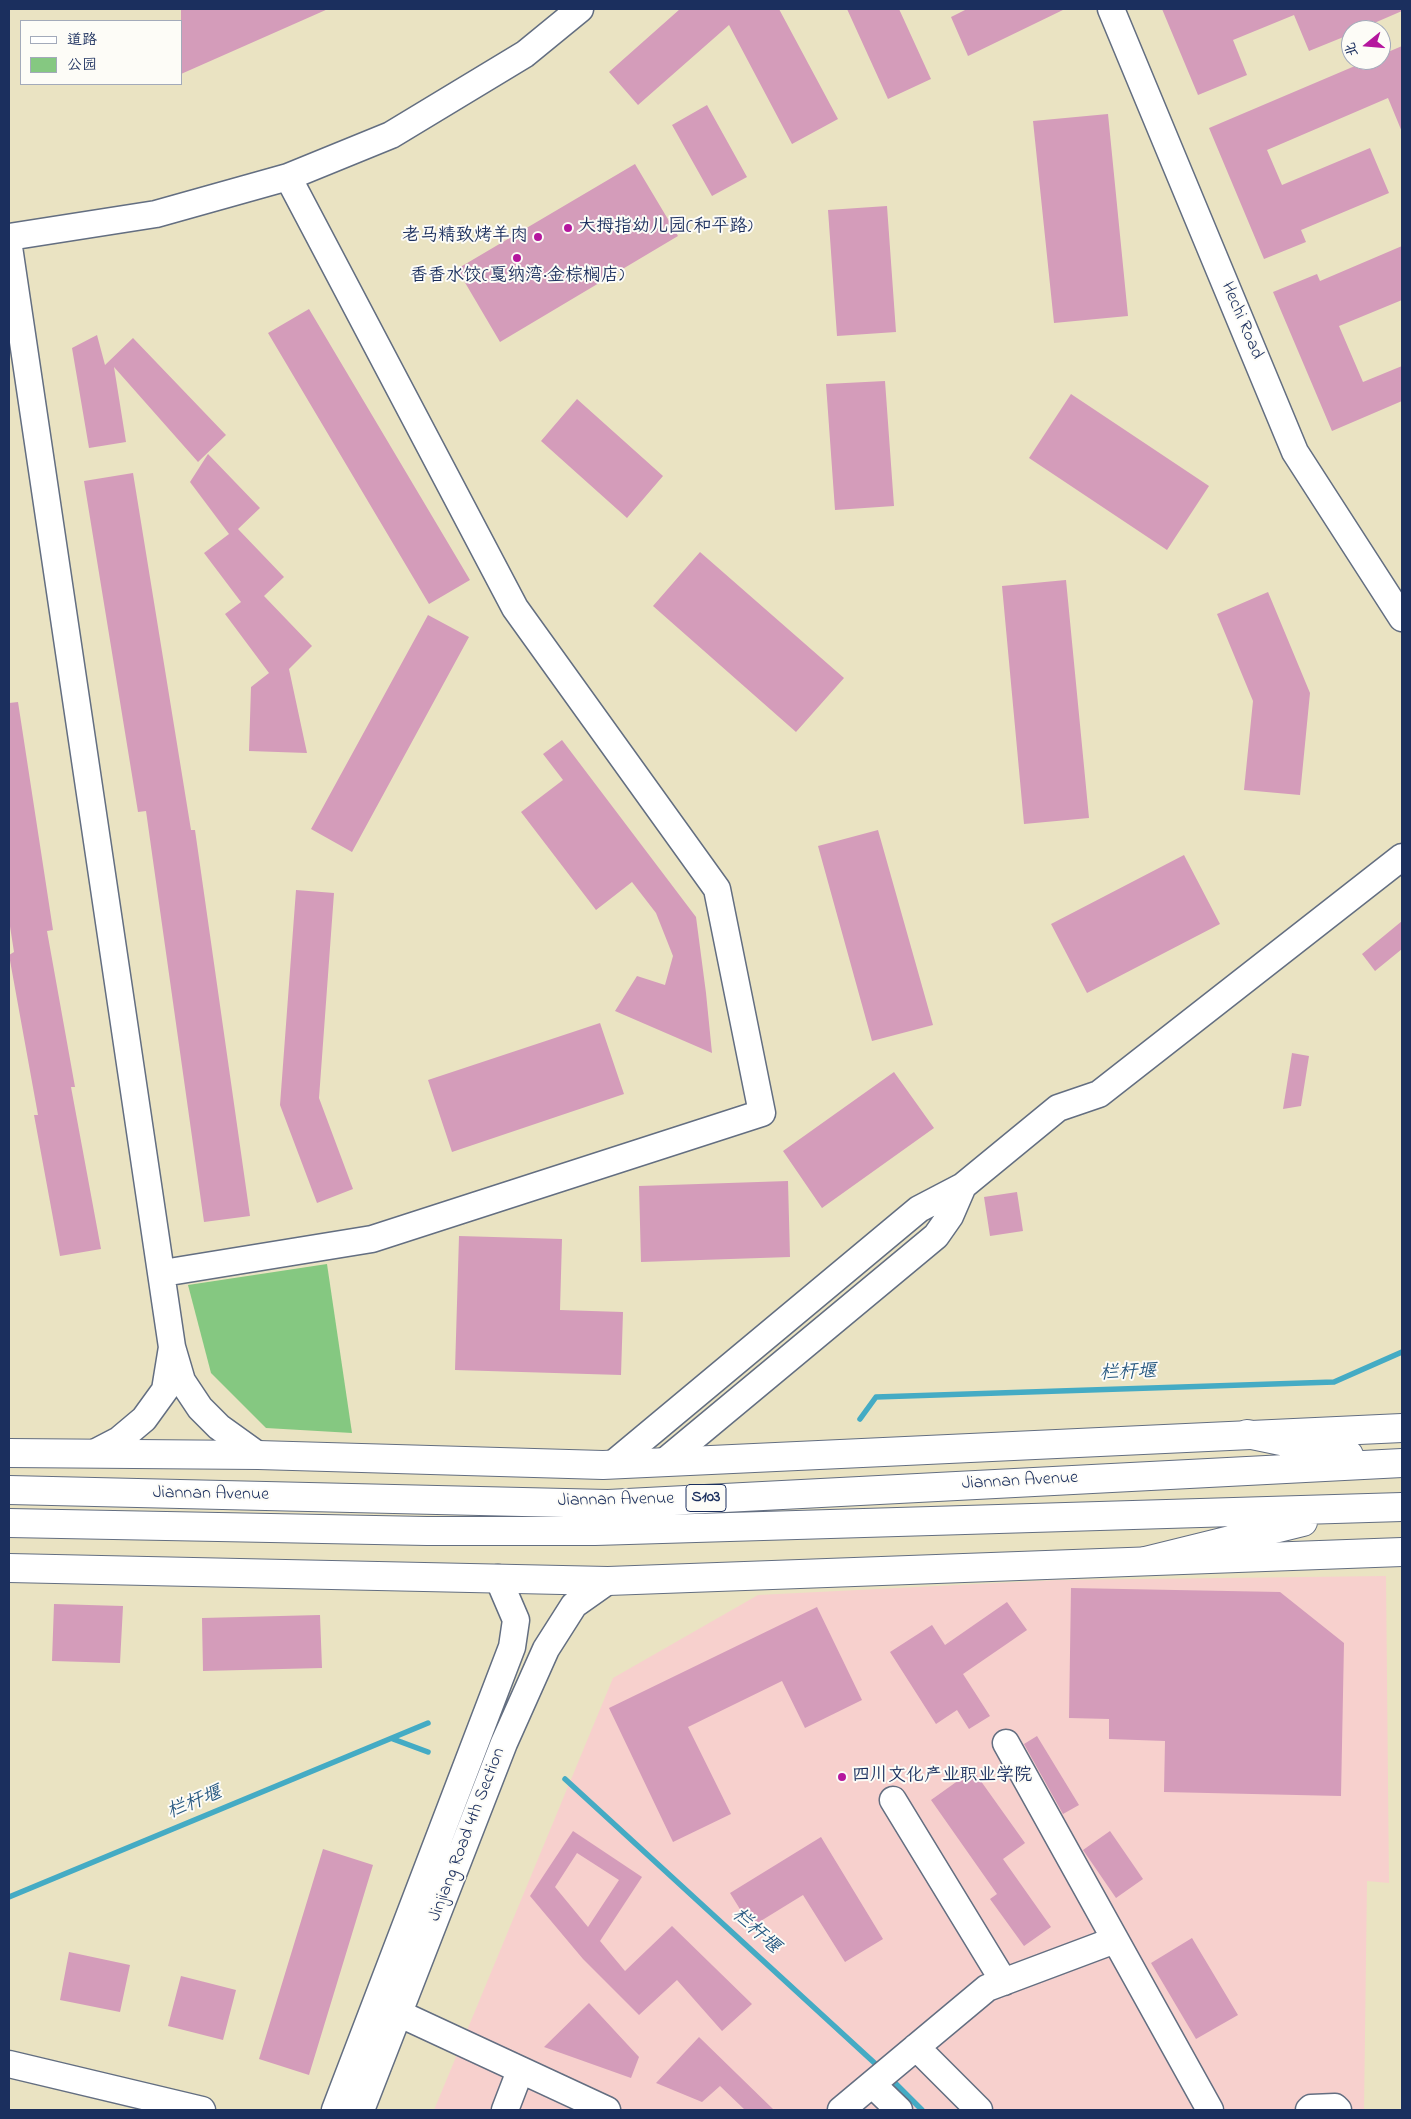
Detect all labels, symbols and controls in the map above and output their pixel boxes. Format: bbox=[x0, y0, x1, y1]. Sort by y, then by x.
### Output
legend bbox=[20, 20, 182, 85]
north arrow bbox=[1341, 20, 1391, 70]
text: 道路 bbox=[67, 29, 97, 51]
text: 北 bbox=[1340, 39, 1364, 59]
text: 公园 bbox=[67, 54, 97, 76]
place label: 大拇指幼儿园(和平路) bbox=[578, 217, 753, 239]
marker: 大拇指幼儿园(和平路) bbox=[562, 222, 574, 234]
place label: 老马精致烤羊肉 bbox=[402, 226, 528, 248]
marker: 老马精致烤羊肉 bbox=[532, 231, 544, 243]
marker: 香香水饺(戛纳湾·金棕榈店) bbox=[511, 252, 523, 264]
place label: 香香水饺(戛纳湾·金棕榈店) bbox=[410, 266, 624, 288]
street label: Hechi Road bbox=[1215, 279, 1267, 363]
water label: 栏杆堰 bbox=[1099, 1362, 1157, 1386]
street label: Jiannan Avenue bbox=[961, 1468, 1079, 1496]
street label: Jiannan Avenue bbox=[153, 1483, 269, 1507]
road number: S103 bbox=[686, 1485, 726, 1512]
street label: Jiannan Avenue bbox=[558, 1489, 674, 1513]
street label: Jinjiang Road 4th Section bbox=[425, 1745, 511, 1925]
place label: 四川文化产业职业学院 bbox=[852, 1766, 1032, 1788]
marker: 四川文化产业职业学院 bbox=[836, 1771, 848, 1783]
water label: 栏杆堰 bbox=[164, 1783, 226, 1825]
water label: 栏杆堰 bbox=[726, 1904, 784, 1960]

